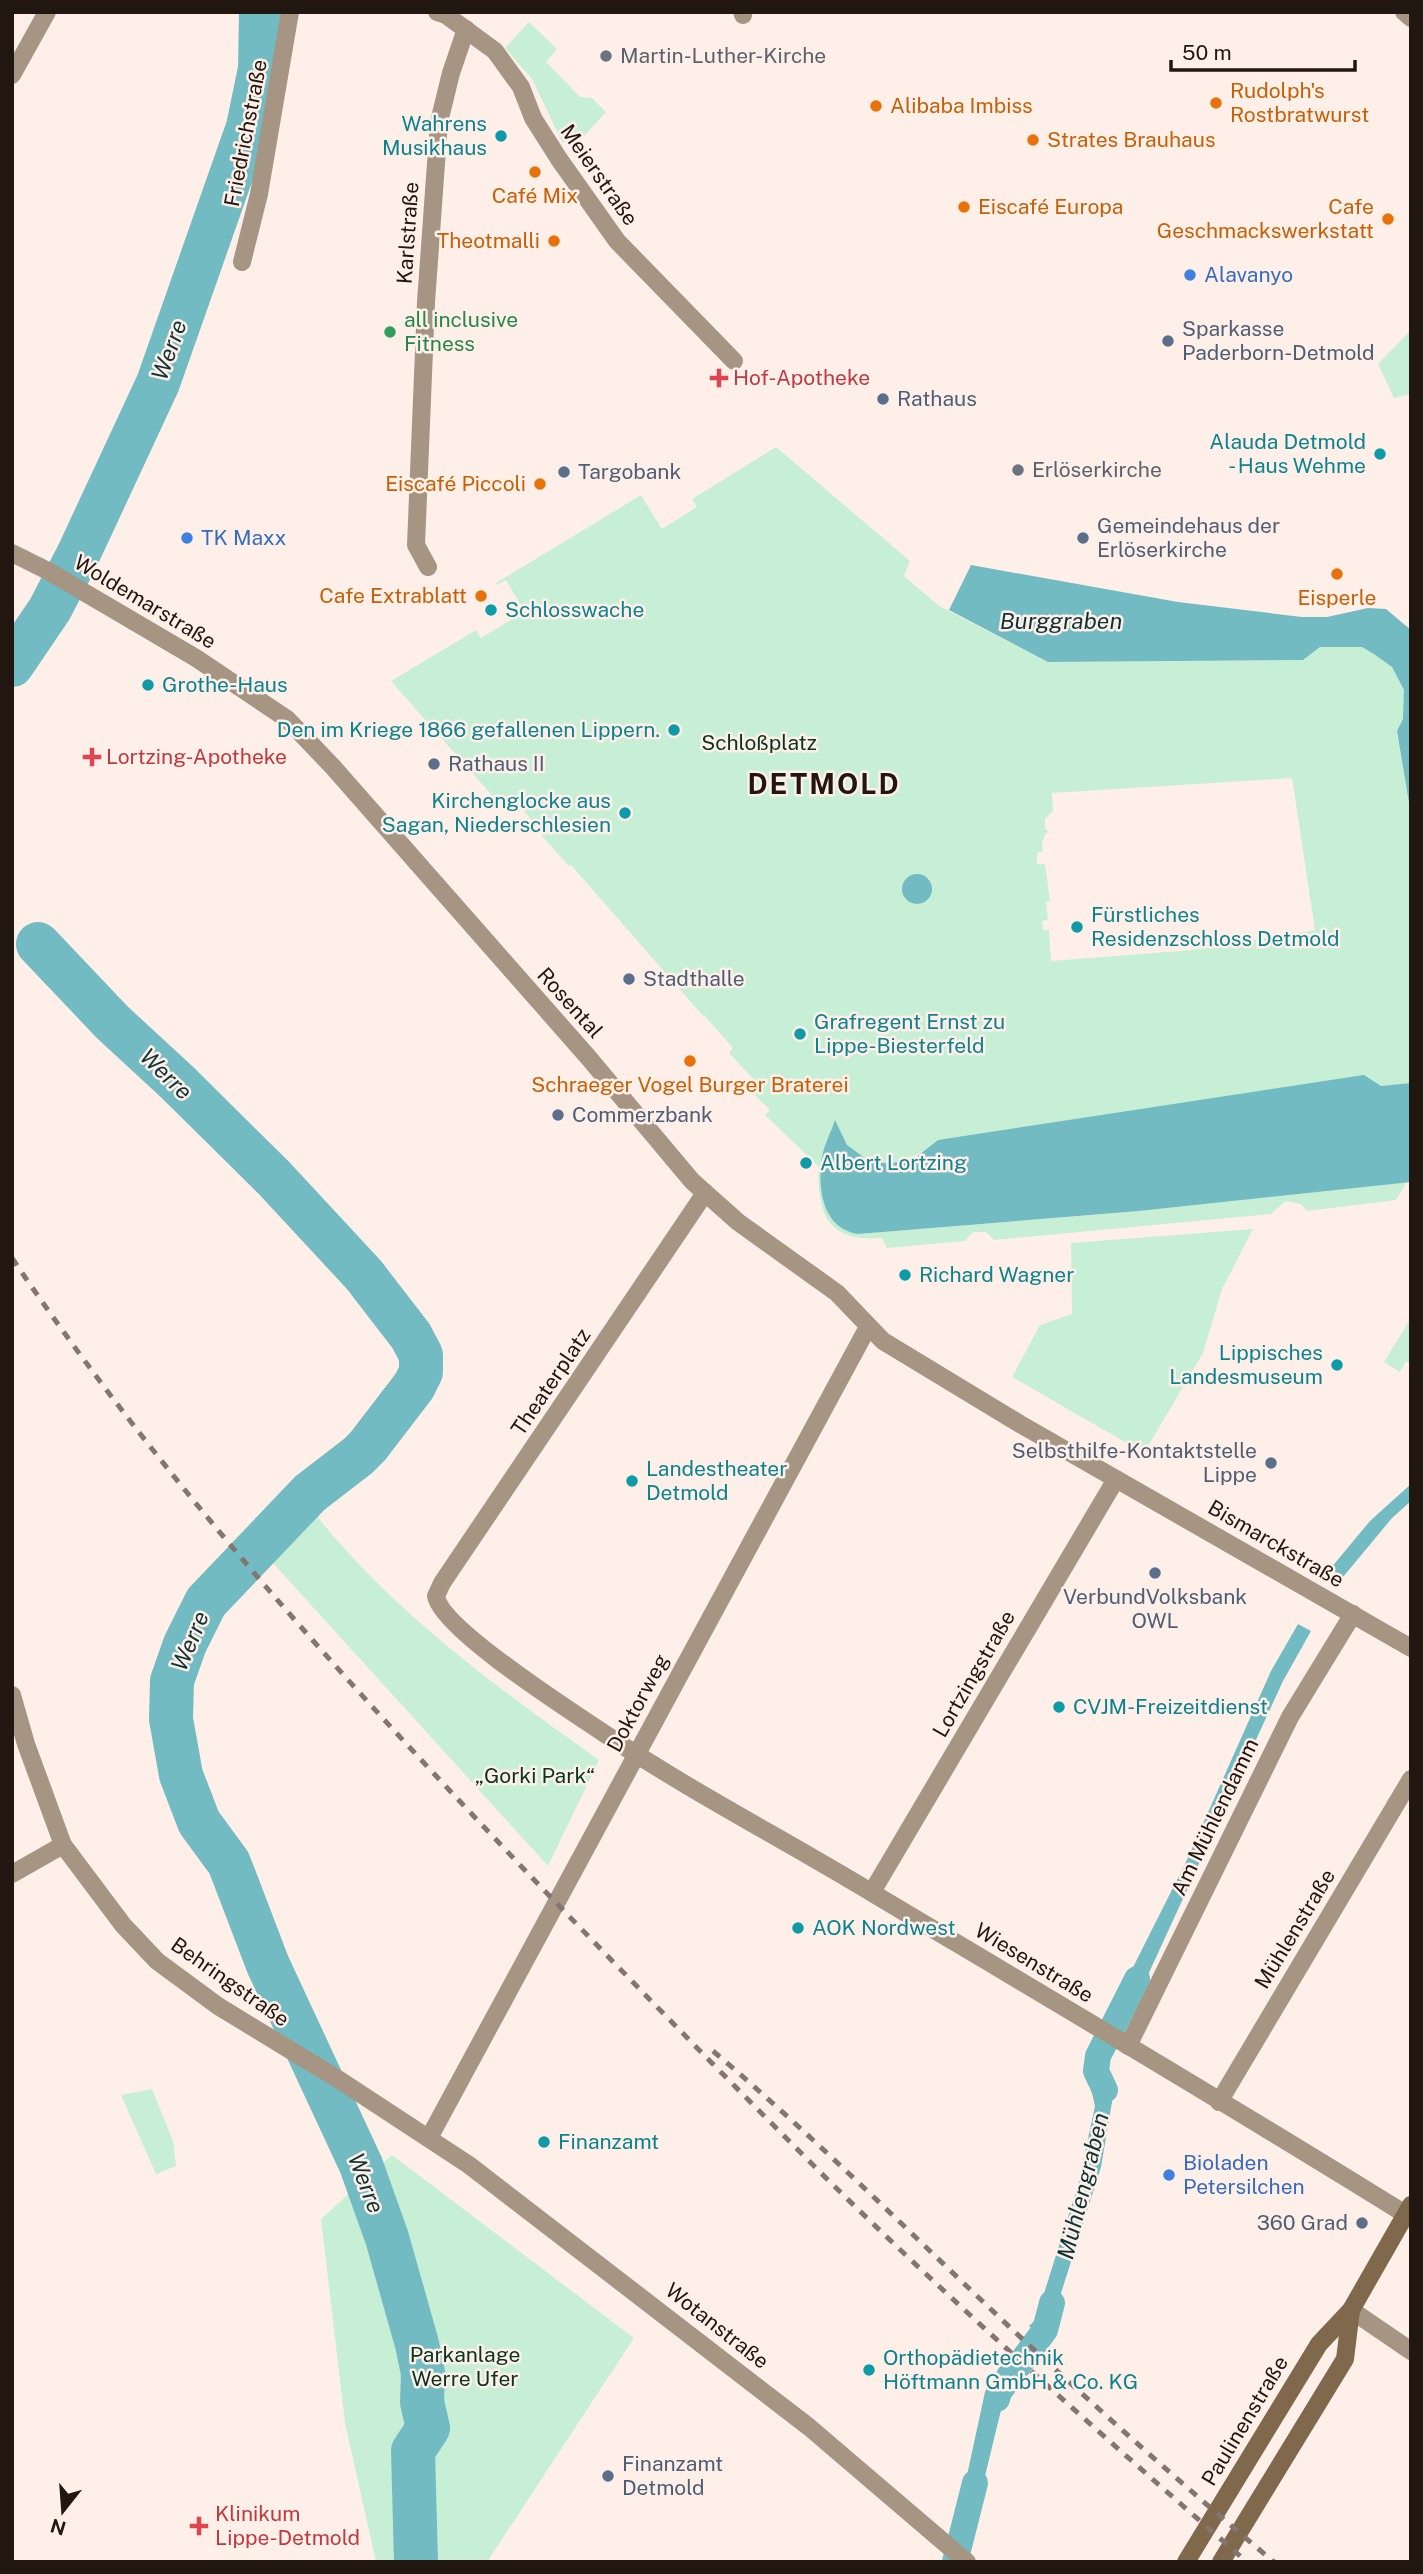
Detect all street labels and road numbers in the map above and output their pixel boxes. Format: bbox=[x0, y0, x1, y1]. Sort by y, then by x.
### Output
street label: Friedrichstraße bbox=[219, 57, 272, 209]
street label: Meierstraße bbox=[555, 119, 643, 230]
street label: Karlstraße bbox=[391, 181, 424, 285]
street label: Woldemarstraße bbox=[70, 549, 221, 654]
street label: Rosental bbox=[532, 962, 608, 1043]
street label: Theaterplatz bbox=[506, 1323, 596, 1440]
street label: Bismarckstraße bbox=[1204, 1495, 1349, 1593]
street label: Lortzingstraße bbox=[927, 1606, 1020, 1742]
street label: Doktorweg bbox=[601, 1650, 674, 1756]
street label: Am Mühlendamm bbox=[1166, 1734, 1263, 1899]
street label: Mühlenstraße bbox=[1249, 1864, 1340, 1993]
street label: Wiesenstraße bbox=[970, 1917, 1098, 2008]
street label: Behringstraße bbox=[166, 1932, 294, 2032]
street label: Wotanstraße bbox=[661, 2277, 774, 2374]
street label: Paulinenstraße bbox=[1196, 2351, 1293, 2490]

